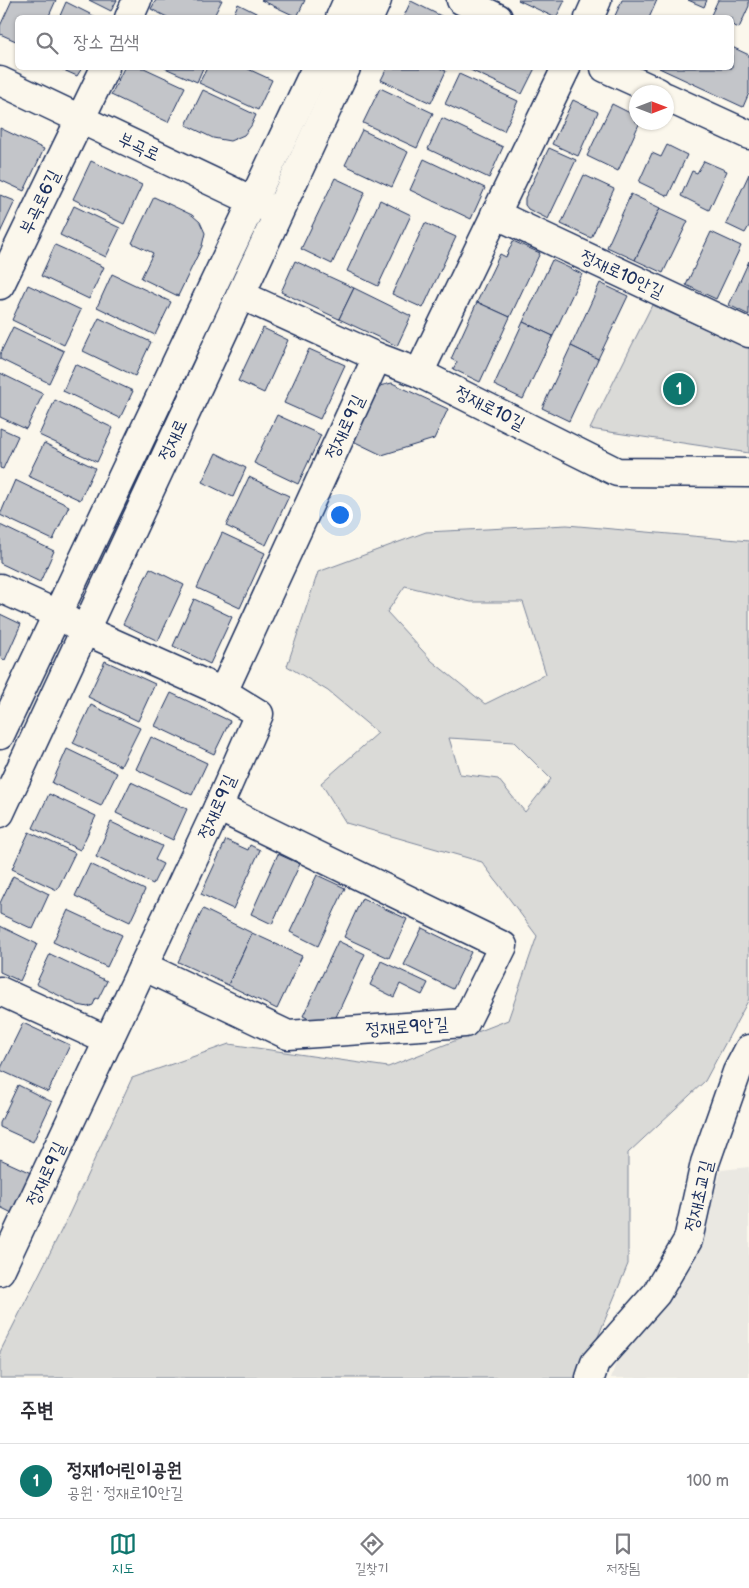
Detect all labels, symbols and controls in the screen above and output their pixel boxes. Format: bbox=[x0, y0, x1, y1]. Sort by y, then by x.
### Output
search box bbox=[15, 15, 734, 70]
icon: search bbox=[33, 29, 61, 57]
text: 장소 검색 bbox=[73, 31, 139, 54]
north arrow bbox=[629, 85, 674, 130]
street label: 부곡로 bbox=[115, 128, 163, 166]
street label: 부곡로6길 bbox=[15, 166, 65, 238]
street label: 정재로10안길 bbox=[577, 245, 668, 303]
pin: 1 bbox=[663, 370, 695, 408]
street label: 정재로10길 bbox=[452, 382, 529, 435]
street label: 정재로9길 bbox=[321, 391, 369, 462]
street label: 정재로 bbox=[154, 416, 192, 464]
your location bbox=[327, 502, 353, 528]
street label: 정재로9길 bbox=[194, 771, 241, 842]
street label: 정재로9안길 bbox=[365, 1014, 450, 1040]
street label: 정재로9길 bbox=[22, 1138, 70, 1209]
street label: 정재초교길 bbox=[681, 1158, 717, 1234]
text: 주변 bbox=[20, 1398, 54, 1423]
text: 정재1어린이공원 bbox=[67, 1459, 182, 1482]
text: 1 bbox=[33, 1472, 39, 1491]
text: 100 m bbox=[686, 1472, 729, 1491]
text: 공원 · 정재로10안길 bbox=[67, 1484, 183, 1503]
tab: 지도 bbox=[109, 1530, 137, 1578]
tab: 길찾기 bbox=[355, 1530, 388, 1578]
tab: 저장됨 bbox=[606, 1530, 640, 1578]

